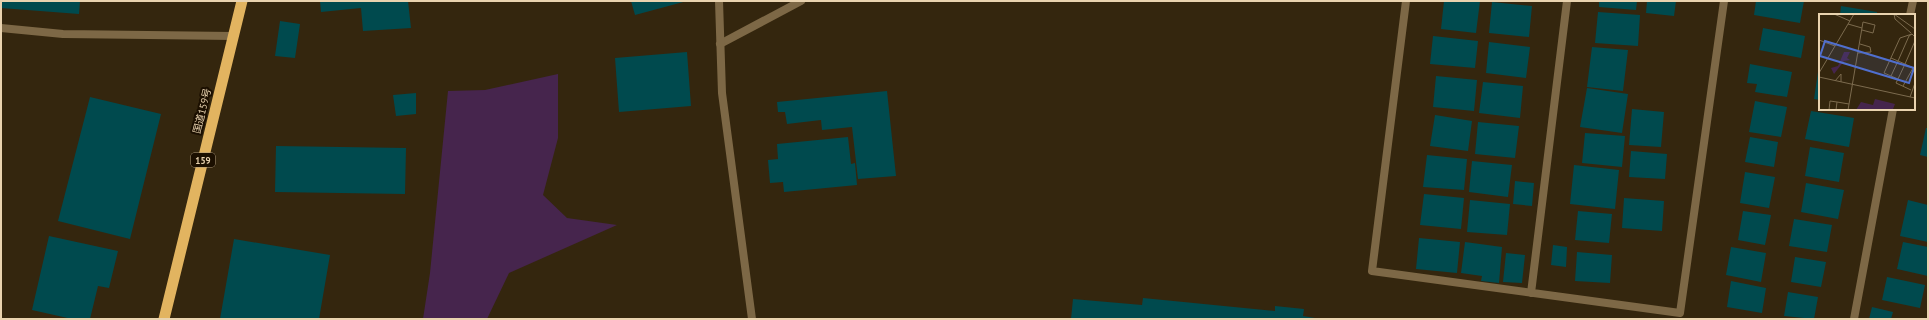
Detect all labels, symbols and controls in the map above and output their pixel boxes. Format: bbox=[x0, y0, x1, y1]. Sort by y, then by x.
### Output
inset map bbox=[1819, 14, 1915, 110]
street label: 国道159号 bbox=[190, 87, 214, 135]
road number: 159 bbox=[191, 153, 215, 167]

